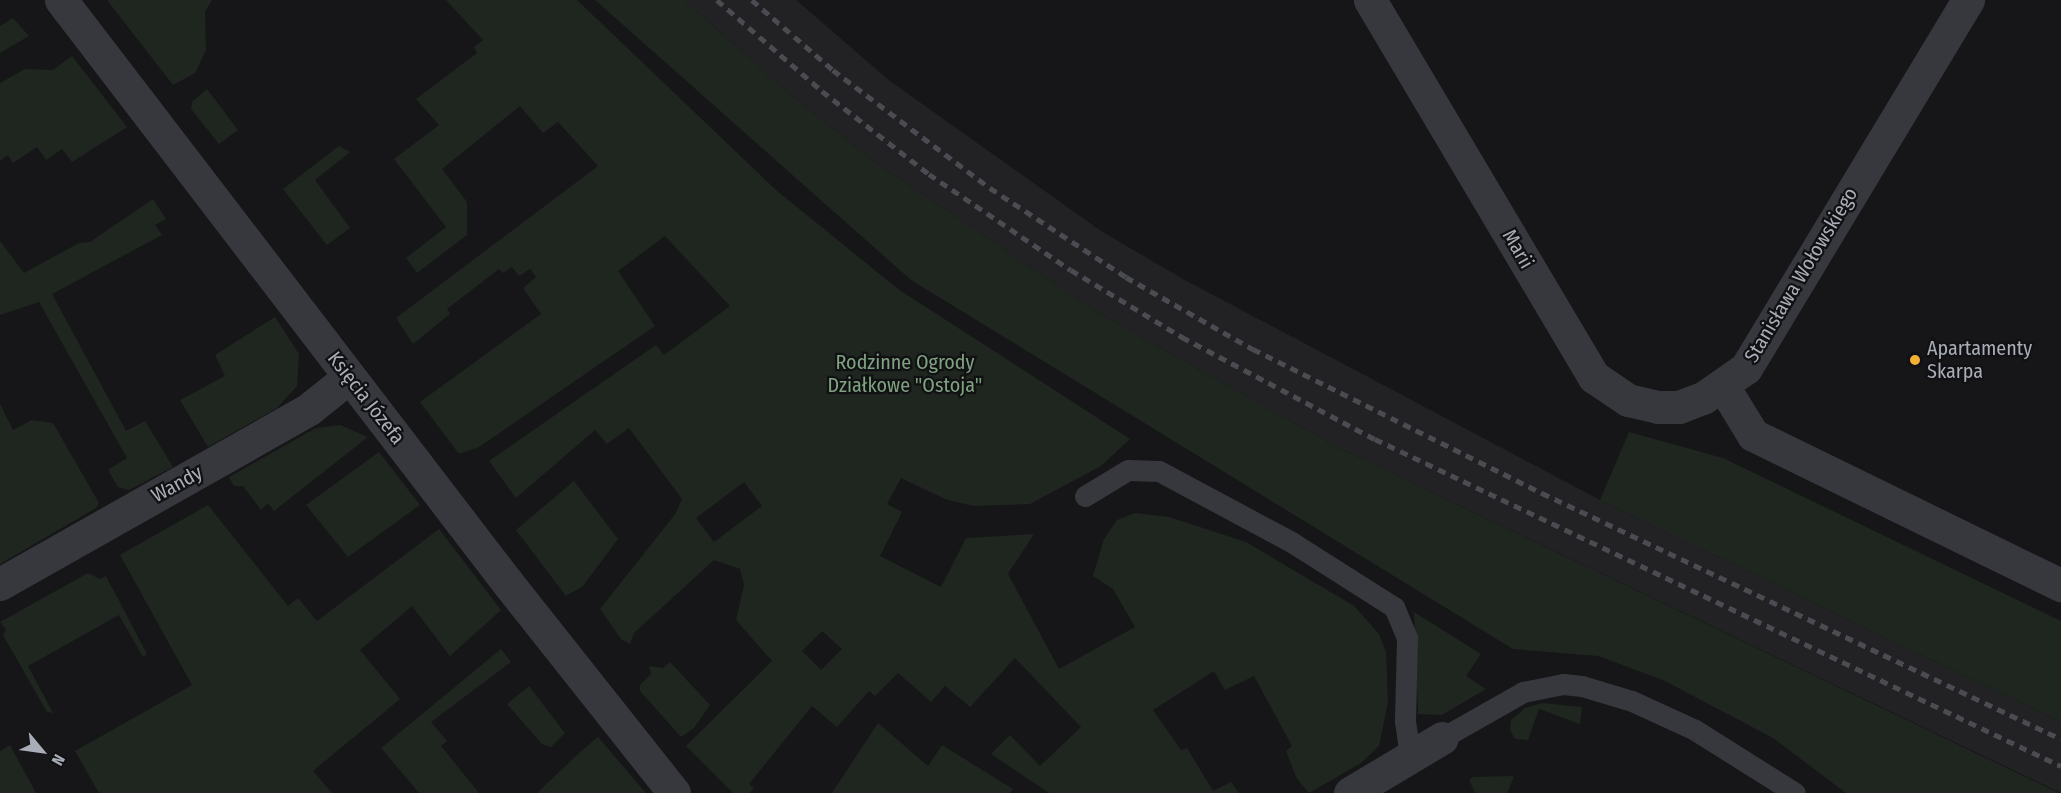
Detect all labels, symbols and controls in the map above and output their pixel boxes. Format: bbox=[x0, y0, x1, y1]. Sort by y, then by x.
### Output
street label: Stanisława Wołowskiego bbox=[1739, 183, 1863, 367]
street label: Marii bbox=[1497, 225, 1539, 273]
place label: Apartamenty Skarpa bbox=[1927, 336, 2032, 383]
street label: Księcia Józefa bbox=[322, 347, 410, 449]
park label: Rodzinne Ogrody Działkowe "Ostoja" bbox=[828, 350, 982, 397]
marker: Apartamenty Skarpa bbox=[1908, 353, 1922, 367]
street label: Wandy bbox=[147, 460, 207, 508]
north arrow bbox=[12, 721, 72, 781]
text: N bbox=[48, 751, 69, 769]

